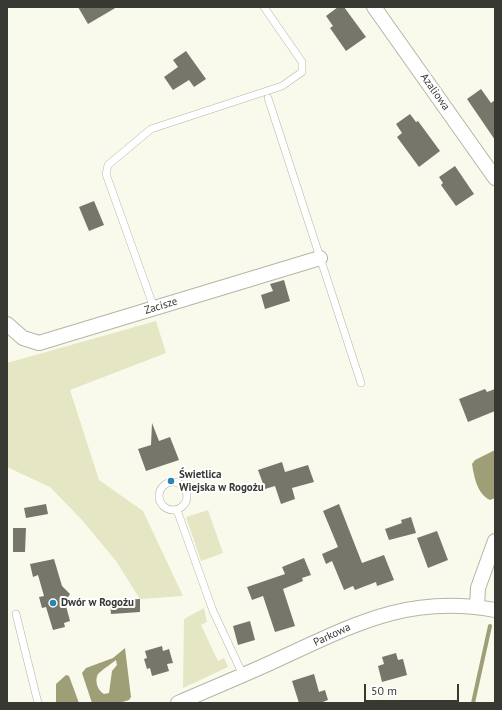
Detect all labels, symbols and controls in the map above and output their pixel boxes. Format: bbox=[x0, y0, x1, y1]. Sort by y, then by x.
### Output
street label: Azaliowa bbox=[418, 71, 452, 113]
street label: Zacisze bbox=[143, 295, 179, 317]
place label: Świetlica Wiejska w Rogożu bbox=[179, 468, 264, 494]
marker: Świetlica Wiejska w Rogożu bbox=[166, 476, 176, 486]
place label: Dwór w Rogożu bbox=[61, 596, 134, 610]
marker: Dwór w Rogożu bbox=[48, 598, 58, 608]
street label: Parkowa bbox=[311, 621, 353, 649]
scale bar bbox=[366, 676, 461, 702]
text: 50 m bbox=[371, 683, 397, 698]

